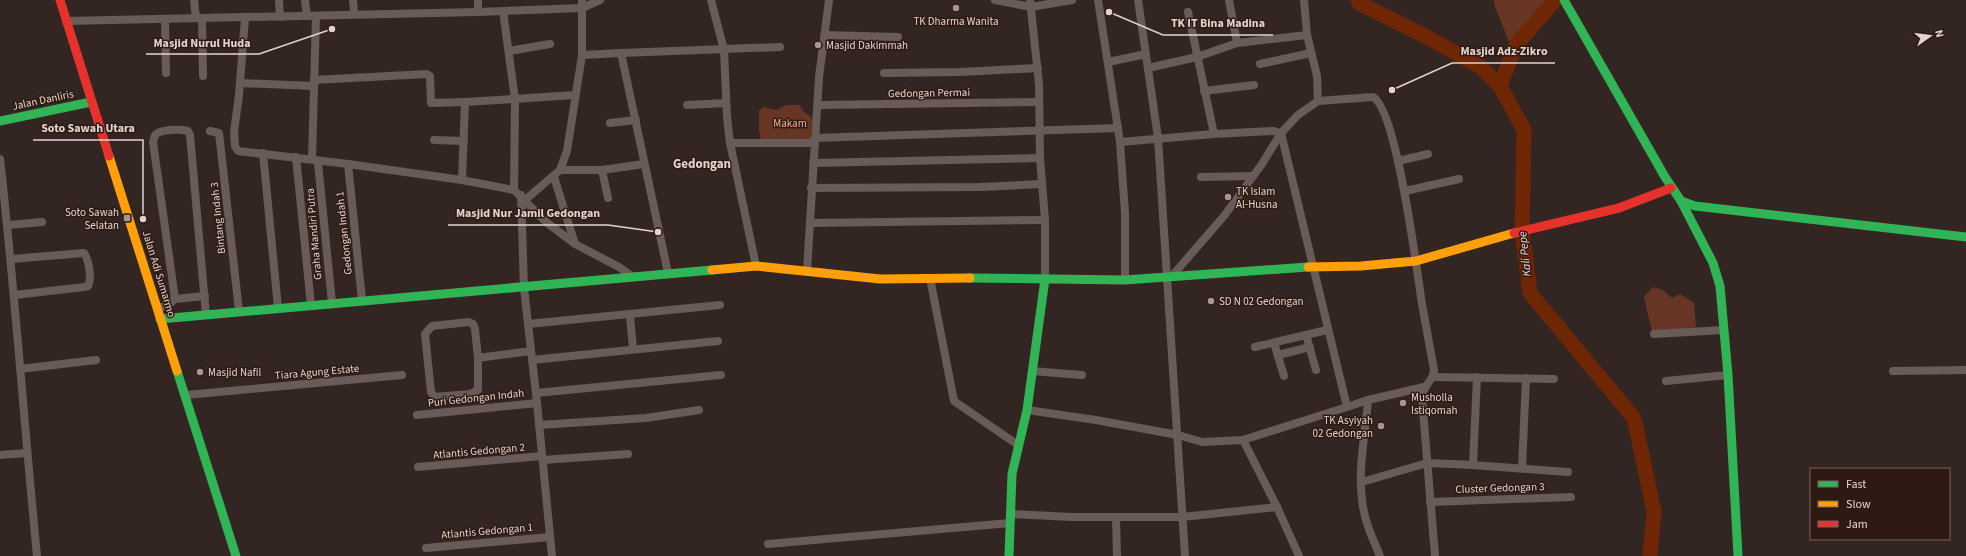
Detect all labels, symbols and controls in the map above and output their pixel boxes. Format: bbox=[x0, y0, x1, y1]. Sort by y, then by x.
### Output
marker: TK Dharma Wanita bbox=[951, 3, 961, 13]
callout: TK IT Bina Madina bbox=[1163, 11, 1273, 35]
place label: TK Dharma Wanita bbox=[913, 14, 999, 29]
text: TK IT Bina Madina bbox=[1171, 15, 1265, 32]
north arrow bbox=[1910, 16, 1950, 56]
text: N bbox=[1931, 28, 1947, 39]
callout: Masjid Nurul Huda bbox=[146, 30, 259, 54]
text: Masjid Nurul Huda bbox=[153, 35, 251, 52]
place label: Masjid Dakimmah bbox=[826, 38, 908, 53]
callout: Masjid Adz-Zikro bbox=[1452, 39, 1555, 63]
marker: Masjid Dakimmah bbox=[813, 40, 823, 50]
text: Masjid Adz-Zikro bbox=[1460, 43, 1548, 60]
street label: Gedongan Permai bbox=[888, 85, 970, 101]
street label: Jalan Danliris bbox=[11, 86, 75, 114]
callout: Soto Sawah Utara bbox=[33, 116, 143, 140]
park label: Makam bbox=[773, 116, 807, 131]
text: Soto Sawah Utara bbox=[41, 120, 135, 137]
district label: Gedongan bbox=[673, 155, 731, 173]
street label: Bintang Indah 3 bbox=[207, 181, 229, 255]
place label: TK Islam Al-Husna bbox=[1236, 184, 1278, 212]
street label: Graha Mandiri Putra bbox=[303, 188, 325, 280]
street label: Gedongan Indah 1 bbox=[332, 191, 356, 275]
marker: TK Islam Al-Husna bbox=[1223, 192, 1233, 202]
callout: Masjid Nur Jamil Gedongan bbox=[448, 201, 608, 225]
place label: Soto Sawah Selatan bbox=[65, 205, 119, 233]
text: Masjid Nur Jamil Gedongan bbox=[456, 205, 600, 222]
marker: Soto Sawah Selatan bbox=[122, 213, 132, 223]
street label: Jalan Adi Sumarmo bbox=[139, 229, 179, 319]
water label: Kali Pepe bbox=[1514, 230, 1536, 278]
place label: SD N 02 Gedongan bbox=[1219, 294, 1304, 309]
marker: SD N 02 Gedongan bbox=[1206, 296, 1216, 306]
street label: Tiara Agung Estate bbox=[274, 361, 360, 383]
place label: Masjid Nafil bbox=[208, 365, 261, 380]
marker: Masjid Nafil bbox=[195, 367, 205, 377]
street label: Puri Gedongan Indah bbox=[427, 385, 525, 411]
place label: Musholla Istiqomah bbox=[1411, 390, 1457, 418]
marker: Musholla Istiqomah bbox=[1398, 398, 1408, 408]
place label: TK Asyiyah 02 Gedongan bbox=[1313, 413, 1373, 441]
marker: TK Asyiyah 02 Gedongan bbox=[1376, 421, 1386, 431]
street label: Atlantis Gedongan 2 bbox=[432, 440, 526, 462]
legend bbox=[1810, 468, 1950, 540]
text: Fast bbox=[1846, 476, 1866, 493]
street label: Cluster Gedongan 3 bbox=[1455, 479, 1545, 497]
text: Slow bbox=[1846, 496, 1871, 513]
text: Jam bbox=[1846, 516, 1868, 533]
street label: Atlantis Gedongan 1 bbox=[440, 520, 534, 542]

